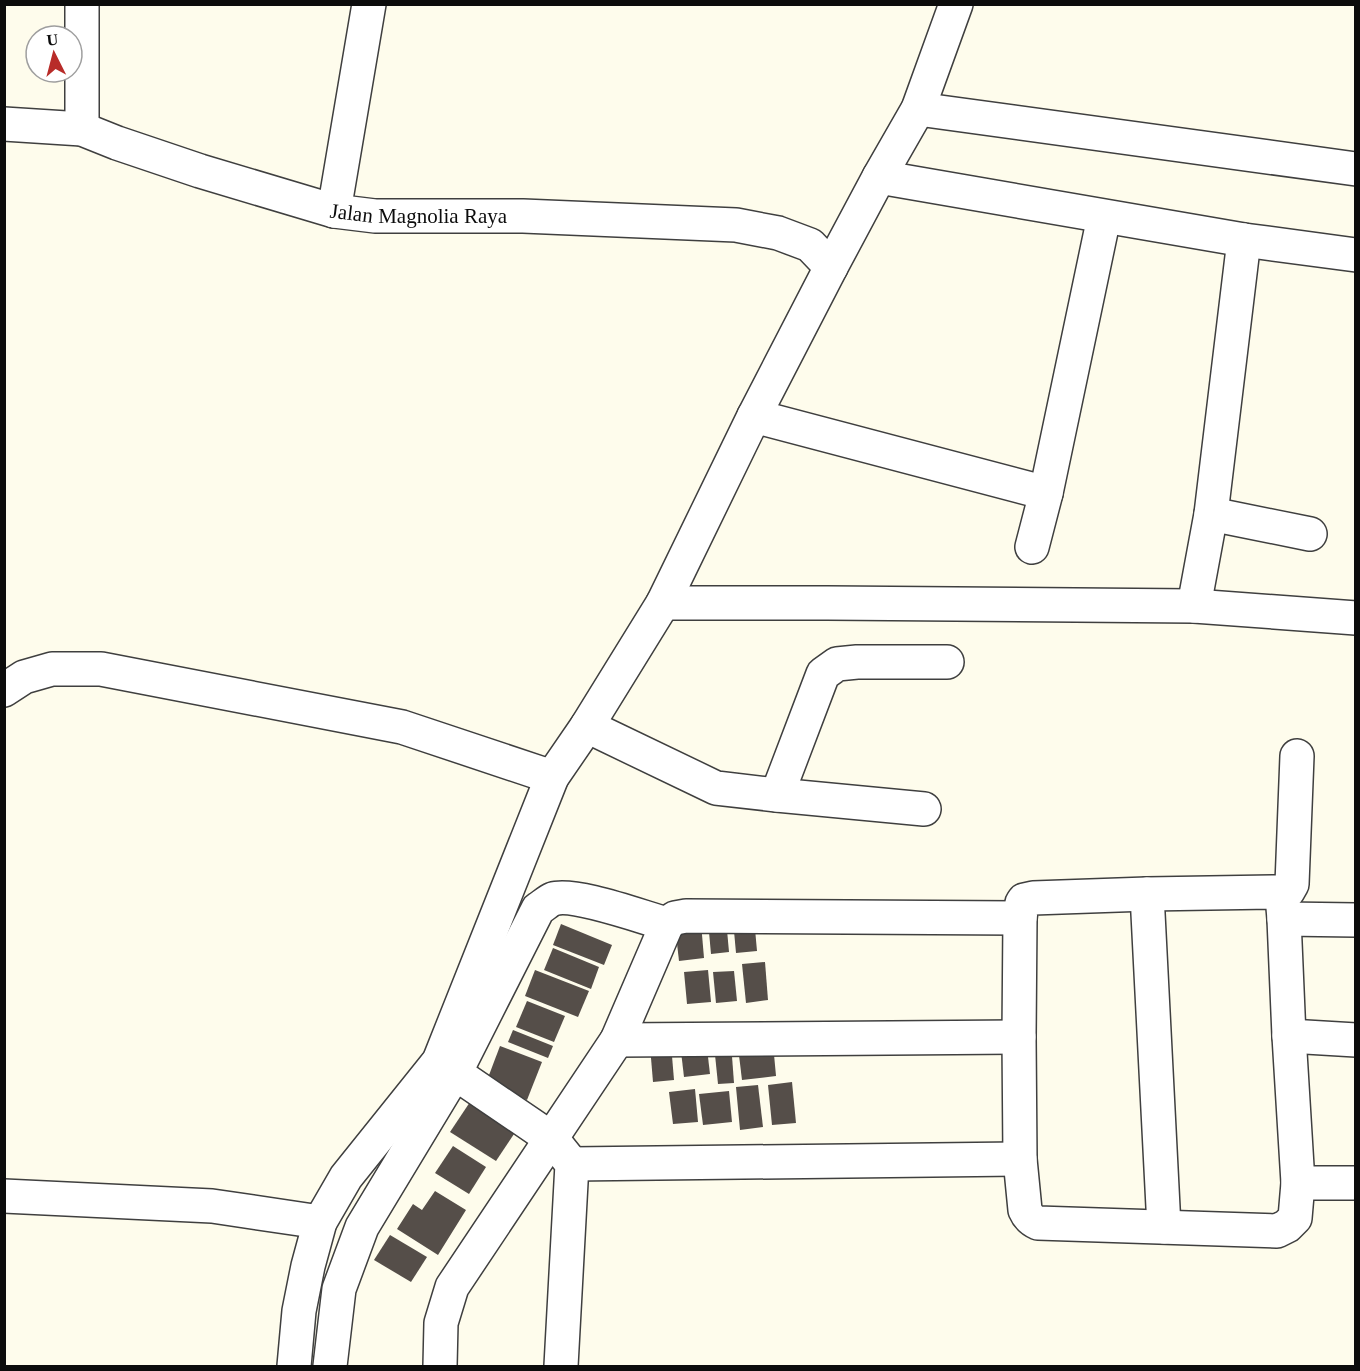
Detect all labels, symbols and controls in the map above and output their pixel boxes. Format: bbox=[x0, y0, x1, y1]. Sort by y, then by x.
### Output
north arrow bbox=[24, 24, 84, 84]
text: U bbox=[46, 30, 60, 49]
street label: Jalan Magnolia Raya bbox=[329, 199, 508, 228]

